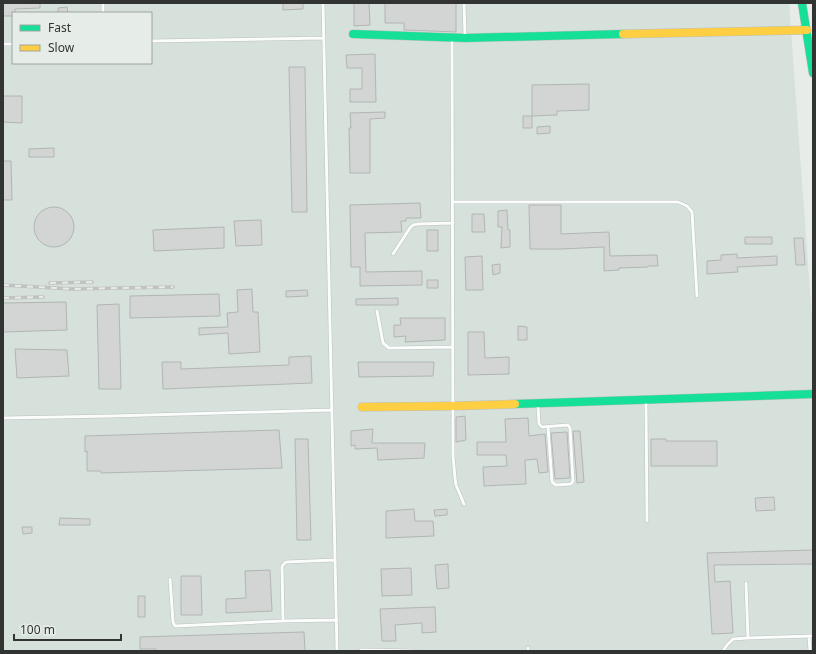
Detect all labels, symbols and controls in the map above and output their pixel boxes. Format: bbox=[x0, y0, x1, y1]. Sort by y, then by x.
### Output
legend bbox=[12, 12, 152, 64]
text: Fast bbox=[48, 19, 72, 36]
text: Slow bbox=[48, 39, 75, 56]
scale bar bbox=[14, 616, 121, 642]
text: 100 m bbox=[20, 621, 55, 638]

